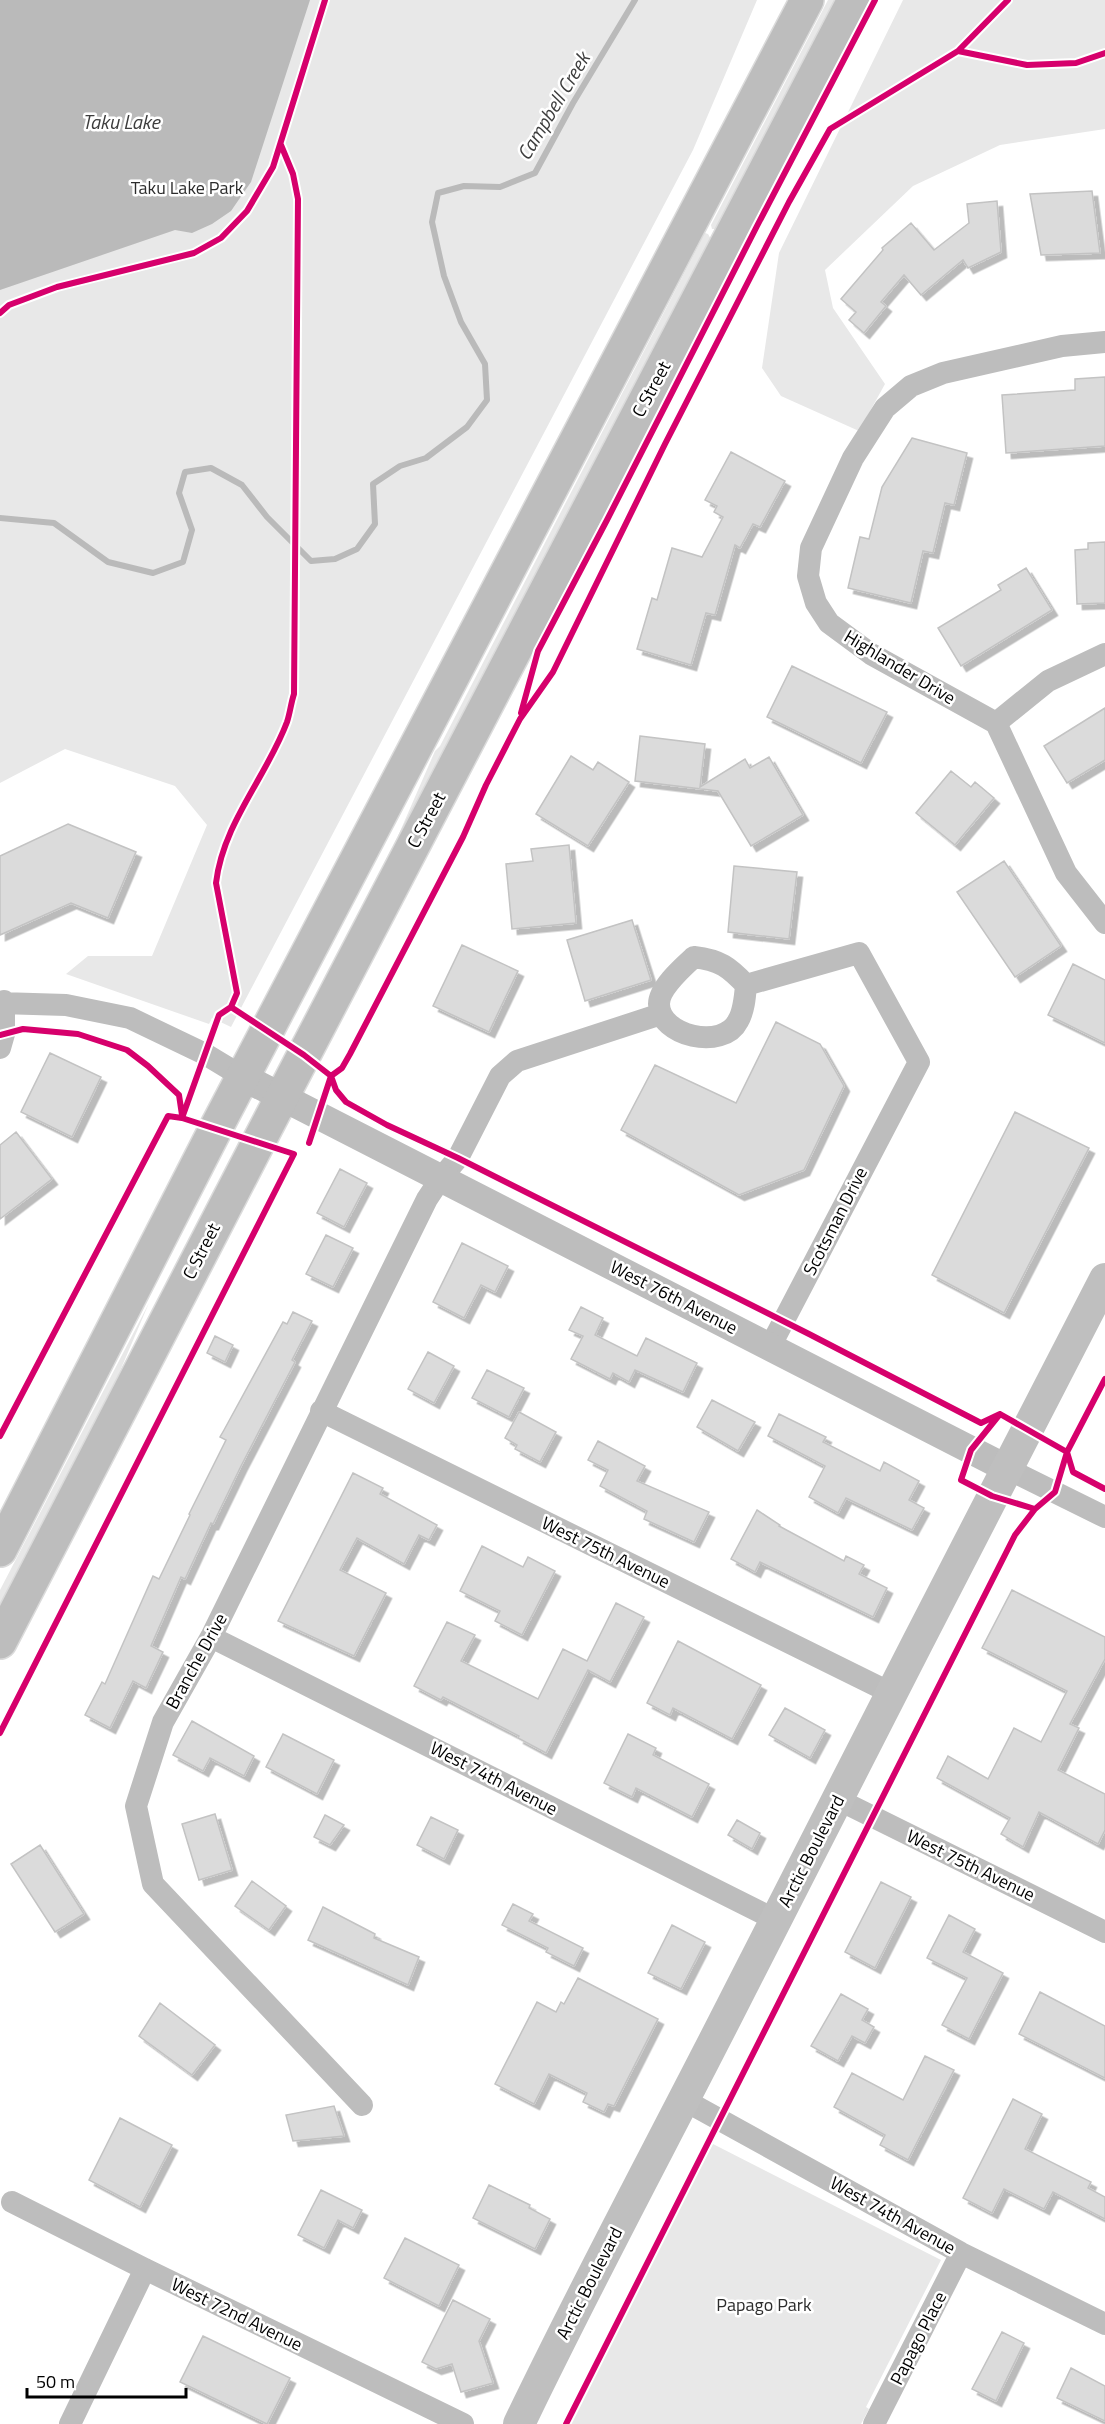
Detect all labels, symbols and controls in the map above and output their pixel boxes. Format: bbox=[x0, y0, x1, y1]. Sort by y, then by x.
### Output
water label: Campbell Creek bbox=[509, 44, 599, 166]
water label: Taku Lake bbox=[82, 106, 161, 137]
park label: Taku Lake Park bbox=[131, 174, 244, 201]
street label: C Street bbox=[625, 356, 677, 422]
street label: Highlander Drive bbox=[839, 623, 961, 711]
street label: C Street bbox=[400, 787, 452, 853]
street label: Scotsman Drive bbox=[796, 1162, 874, 1280]
street label: C Street bbox=[175, 1217, 227, 1284]
street label: West 76th Avenue bbox=[606, 1253, 742, 1341]
street label: West 75th Avenue bbox=[537, 1509, 675, 1595]
street label: Branche Drive bbox=[159, 1608, 233, 1714]
street label: West 74th Avenue bbox=[426, 1734, 562, 1822]
street label: Arctic Boulevard bbox=[771, 1790, 851, 1912]
street label: West 75th Avenue bbox=[902, 1822, 1040, 1908]
street label: West 74th Avenue bbox=[825, 2169, 961, 2261]
street label: Arctic Boulevard bbox=[549, 2222, 629, 2344]
street label: West 72nd Avenue bbox=[167, 2271, 307, 2357]
street label: Papago Place bbox=[883, 2287, 953, 2389]
park label: Papago Park bbox=[716, 2291, 812, 2318]
scale bar bbox=[27, 2361, 186, 2399]
text: 50 m bbox=[36, 2368, 75, 2395]

